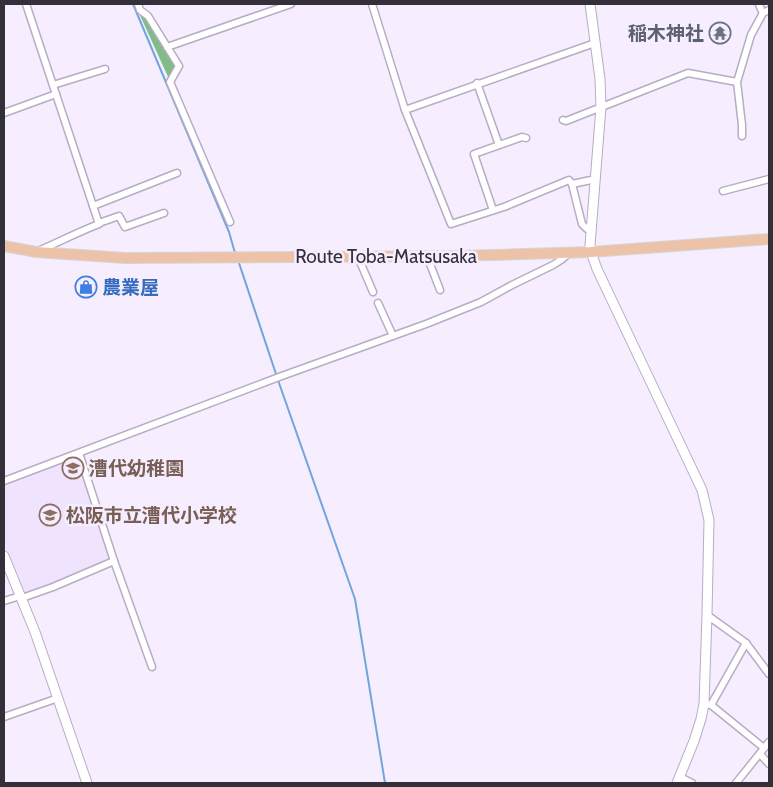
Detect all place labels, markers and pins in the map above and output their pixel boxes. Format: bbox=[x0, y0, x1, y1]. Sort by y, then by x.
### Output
temple icon: 稲木神社 bbox=[708, 21, 732, 45]
place label: 稲木神社 bbox=[628, 22, 704, 45]
shop icon: 農業屋 bbox=[74, 275, 98, 299]
place label: 農業屋 bbox=[102, 276, 159, 299]
school or university icon: 漕代幼稚園 bbox=[61, 456, 85, 480]
place label: 漕代幼稚園 bbox=[89, 457, 184, 480]
school or university icon: 松阪市立漕代小学校 bbox=[38, 503, 62, 527]
place label: 松阪市立漕代小学校 bbox=[66, 504, 237, 527]

